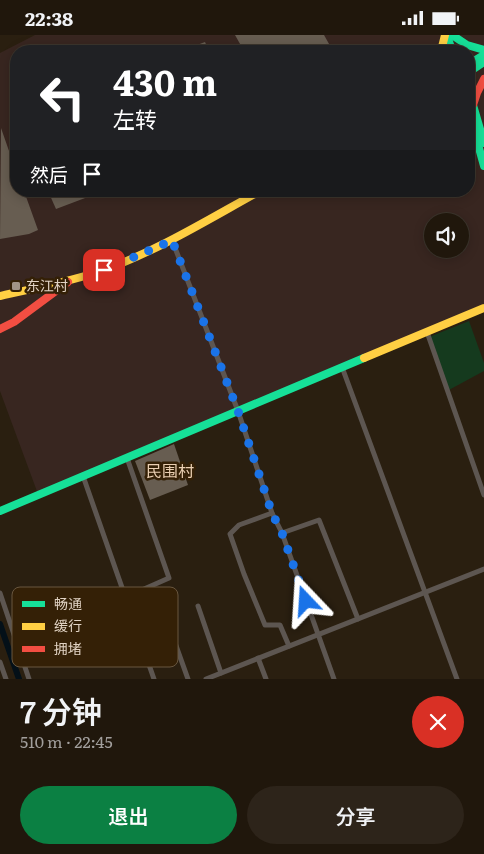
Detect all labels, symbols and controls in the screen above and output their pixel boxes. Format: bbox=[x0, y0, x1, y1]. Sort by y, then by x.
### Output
text: 22:38 bbox=[25, 4, 73, 32]
text: 430 m bbox=[113, 55, 217, 107]
icon: left bbox=[30, 65, 95, 130]
text: 左转 bbox=[113, 102, 157, 135]
text: 然后 bbox=[30, 160, 68, 188]
icon: arrive bbox=[78, 160, 106, 188]
map controls bbox=[424, 213, 469, 258]
button: sound bbox=[424, 213, 469, 258]
pin bbox=[83, 249, 125, 291]
icon: arrive bbox=[90, 256, 118, 284]
place label: 东江村 bbox=[26, 275, 68, 295]
marker: 东江村 bbox=[10, 280, 22, 292]
district label: 民围村 bbox=[146, 458, 194, 482]
position arrow bbox=[279, 574, 331, 626]
legend bbox=[12, 587, 178, 667]
text: 畅通 bbox=[54, 593, 82, 613]
text: 缓行 bbox=[54, 615, 82, 635]
text: 拥堵 bbox=[54, 638, 82, 658]
text: 7 分钟 bbox=[20, 688, 102, 732]
button: close bbox=[412, 696, 464, 748]
text: 510 m · 22:45 bbox=[20, 729, 113, 753]
button: 退出 bbox=[20, 786, 237, 844]
button: 分享 bbox=[247, 786, 464, 844]

